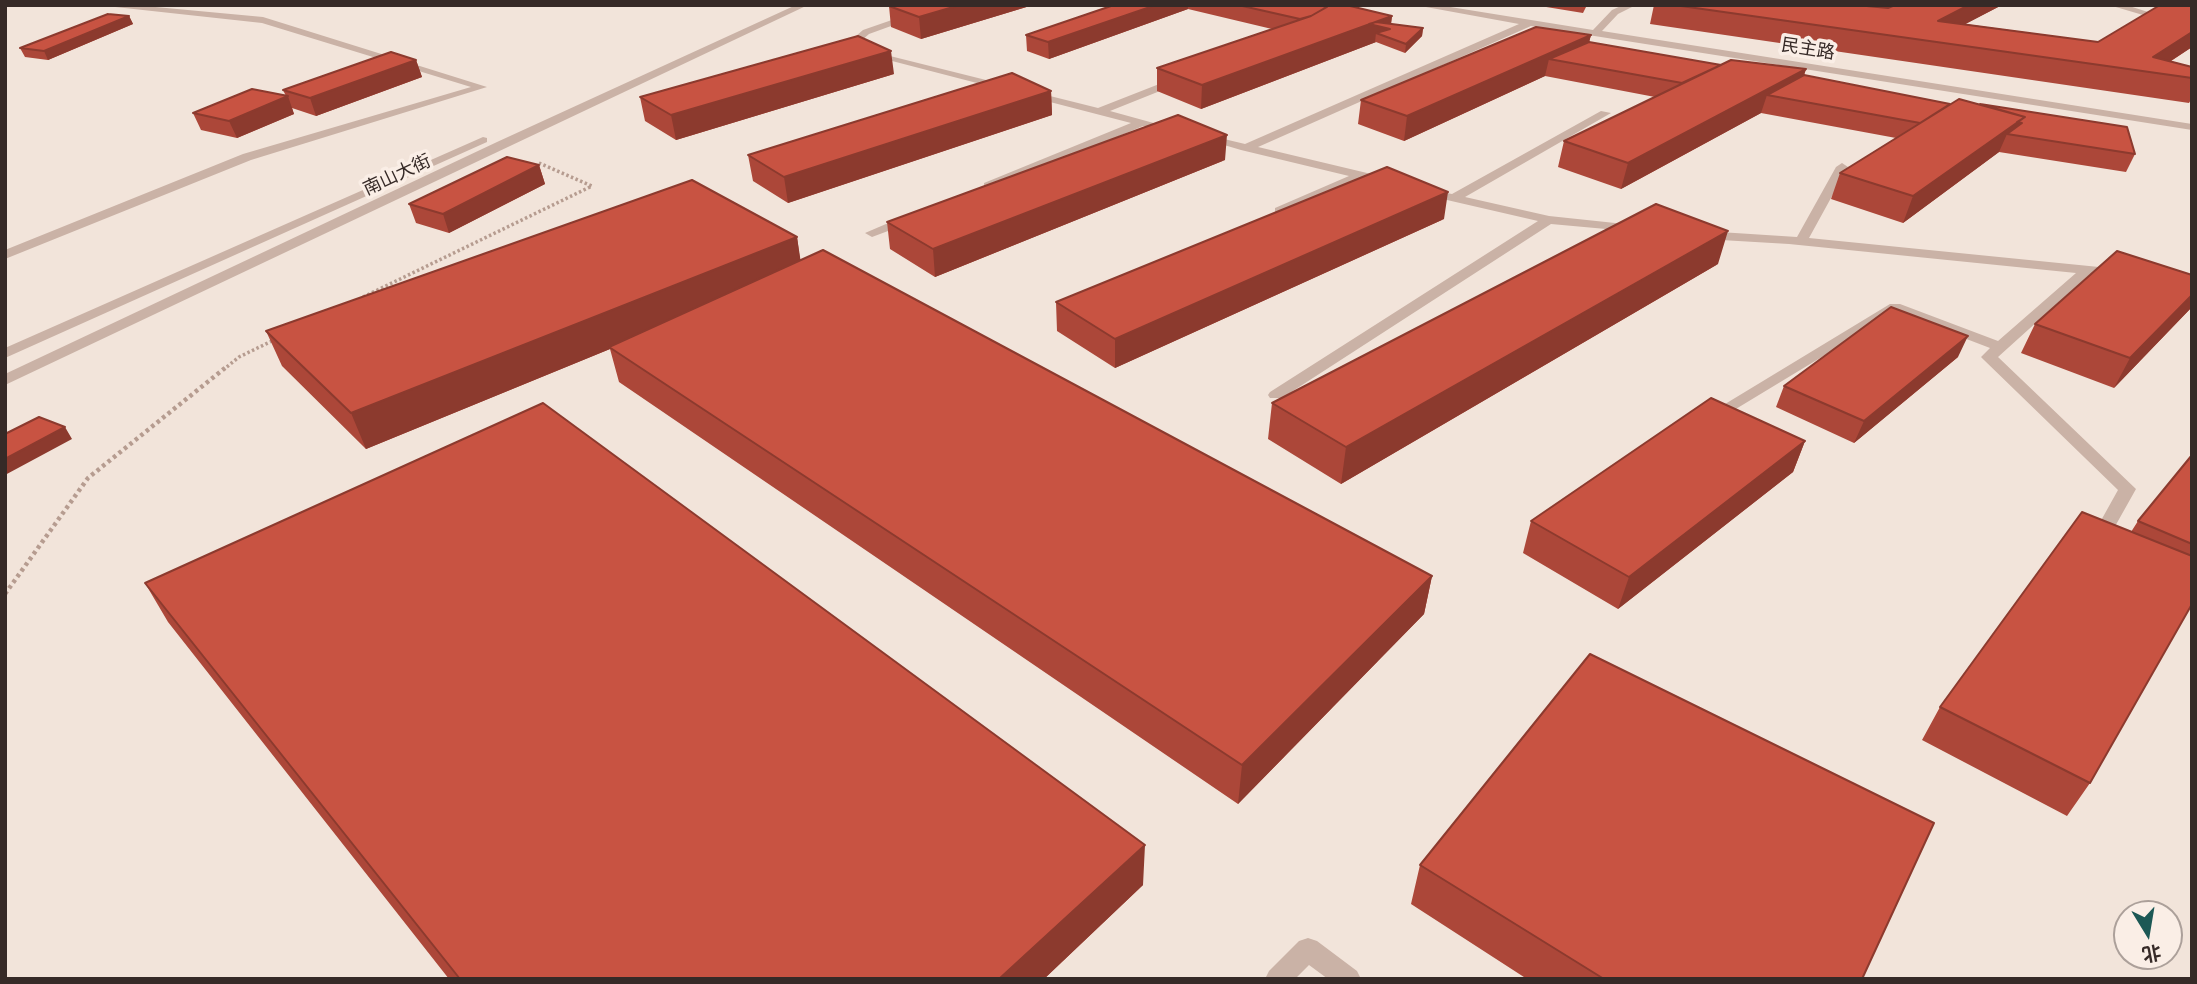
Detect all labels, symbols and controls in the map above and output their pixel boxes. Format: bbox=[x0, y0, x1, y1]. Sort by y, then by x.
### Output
street label: 民主路 bbox=[1780, 34, 1836, 64]
street label: 南山大街 bbox=[360, 150, 434, 200]
north arrow bbox=[2113, 900, 2183, 970]
text: 北 bbox=[2140, 941, 2163, 966]

